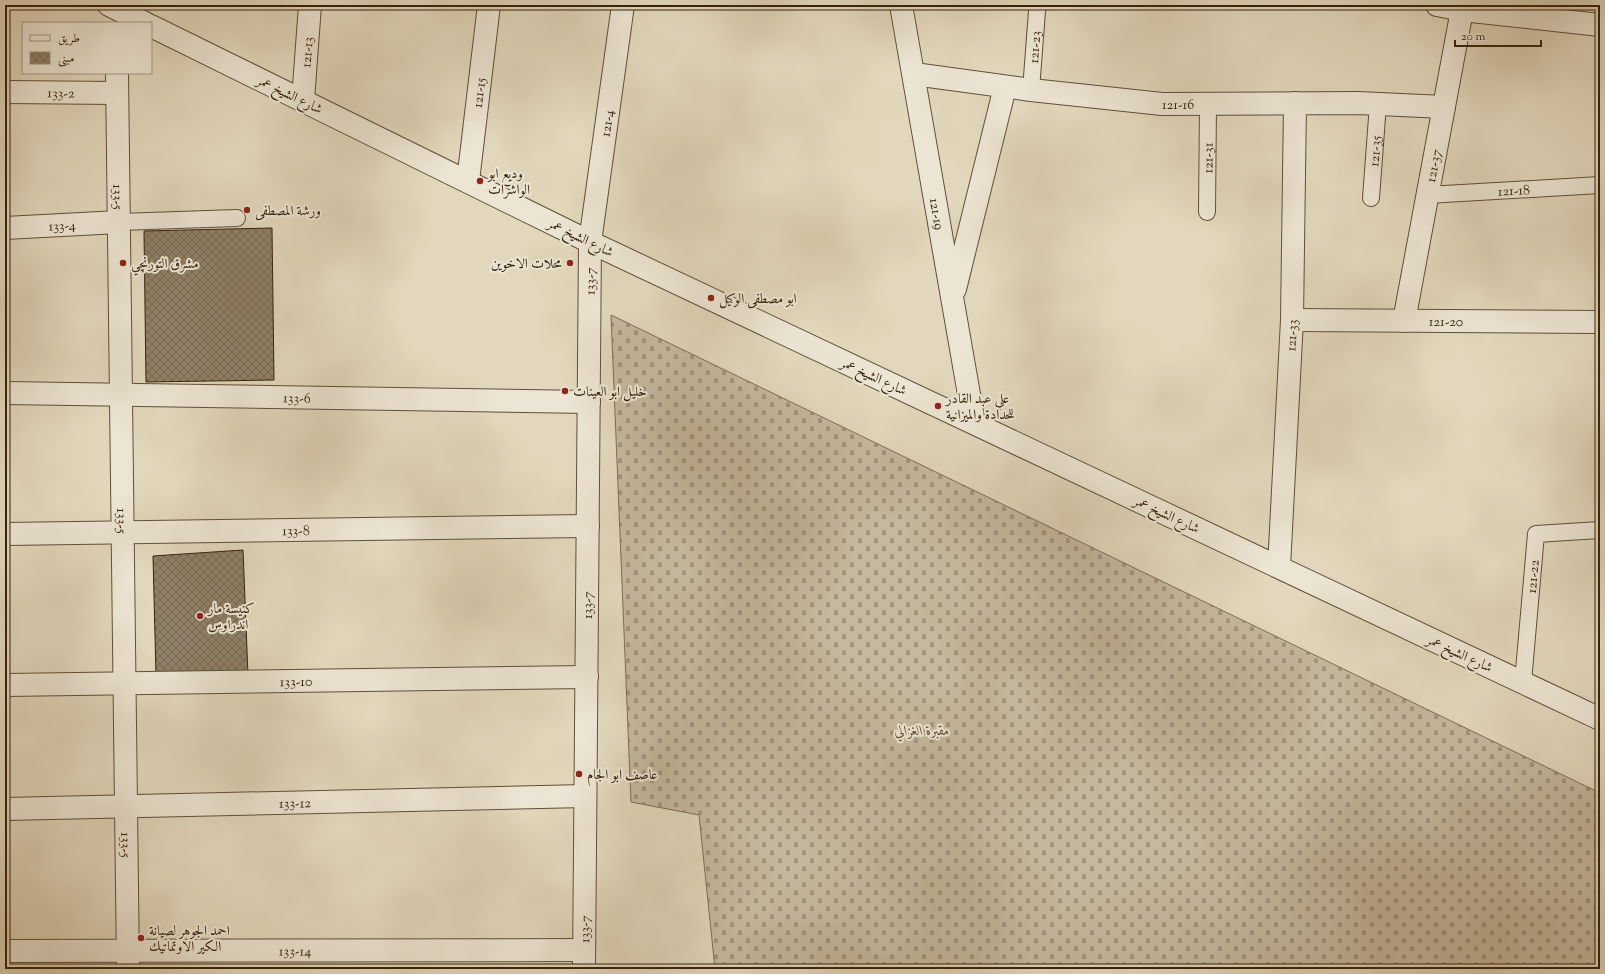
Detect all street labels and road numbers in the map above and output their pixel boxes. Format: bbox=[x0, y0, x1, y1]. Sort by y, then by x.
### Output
street label: 121-23 bbox=[1025, 30, 1047, 64]
street label: 121-13 bbox=[297, 36, 320, 68]
street label: شارع الشيخ عمر bbox=[251, 70, 325, 121]
street label: 121-15 bbox=[469, 77, 492, 109]
street label: 133-2 bbox=[47, 84, 75, 105]
street label: 121-16 bbox=[1162, 96, 1194, 116]
street label: 121-4 bbox=[597, 109, 620, 138]
street label: 121-35 bbox=[1365, 135, 1388, 168]
street label: 121-31 bbox=[1199, 142, 1220, 174]
street label: 121-37 bbox=[1422, 148, 1448, 184]
street label: 121-18 bbox=[1497, 181, 1531, 203]
street label: 133-5 bbox=[106, 184, 127, 210]
street label: 121-19 bbox=[923, 197, 948, 232]
street label: شارع الشيخ عمر bbox=[542, 213, 616, 264]
street label: 133-4 bbox=[48, 216, 76, 238]
street label: 133-7 bbox=[582, 267, 602, 295]
street label: 121-20 bbox=[1429, 313, 1463, 333]
street label: 121-33 bbox=[1282, 319, 1304, 352]
street label: شارع الشيخ عمر bbox=[835, 353, 909, 403]
street label: 133-6 bbox=[283, 389, 311, 410]
street label: شارع الشيخ عمر bbox=[1128, 491, 1202, 541]
street label: 133-5 bbox=[110, 508, 131, 534]
street label: 133-8 bbox=[282, 522, 310, 542]
street label: 121-22 bbox=[1523, 558, 1546, 594]
street label: 133-7 bbox=[579, 591, 599, 619]
street label: شارع الشيخ عمر bbox=[1421, 630, 1495, 680]
street label: 133-10 bbox=[280, 673, 312, 693]
street label: 133-12 bbox=[279, 794, 312, 815]
street label: 133-5 bbox=[114, 832, 135, 858]
street label: 133-7 bbox=[576, 915, 596, 943]
street label: 133-14 bbox=[279, 942, 311, 963]

